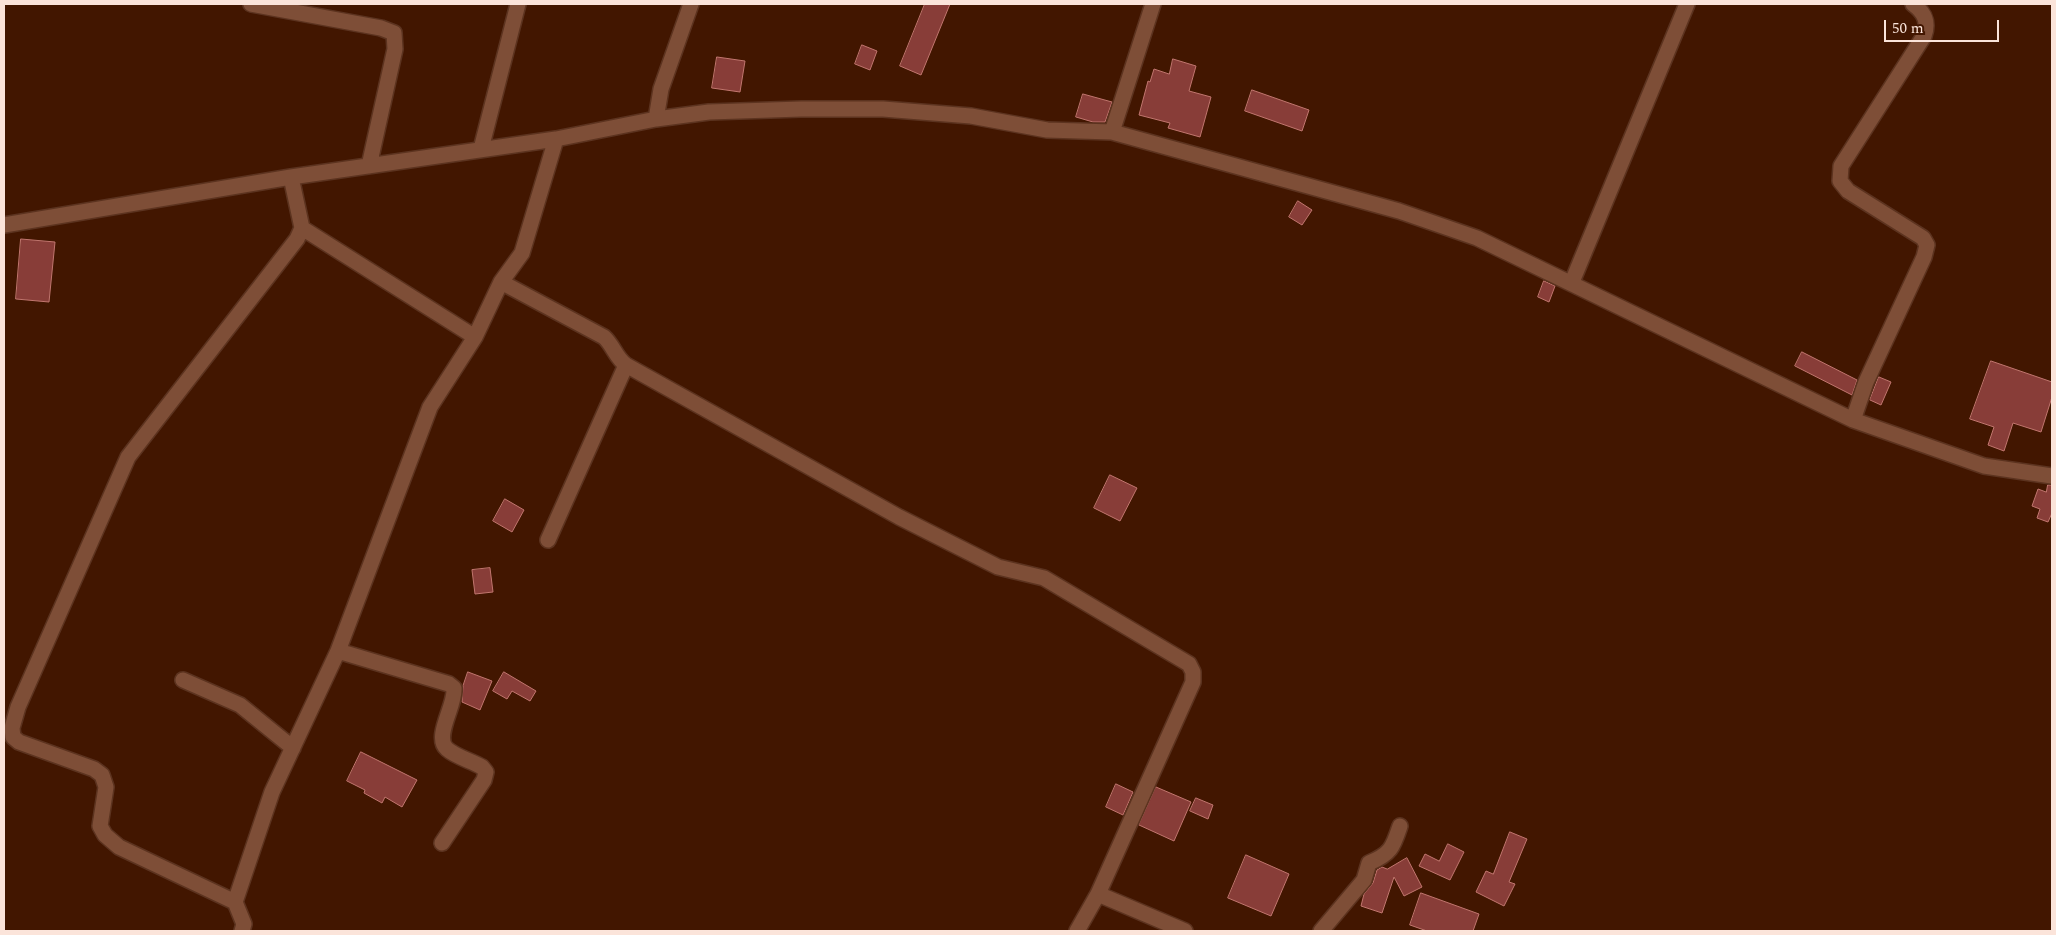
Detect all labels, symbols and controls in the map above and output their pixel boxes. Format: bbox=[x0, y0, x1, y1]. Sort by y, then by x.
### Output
scale bar bbox=[1886, 10, 2001, 42]
text: 50 m bbox=[1892, 17, 1924, 40]

